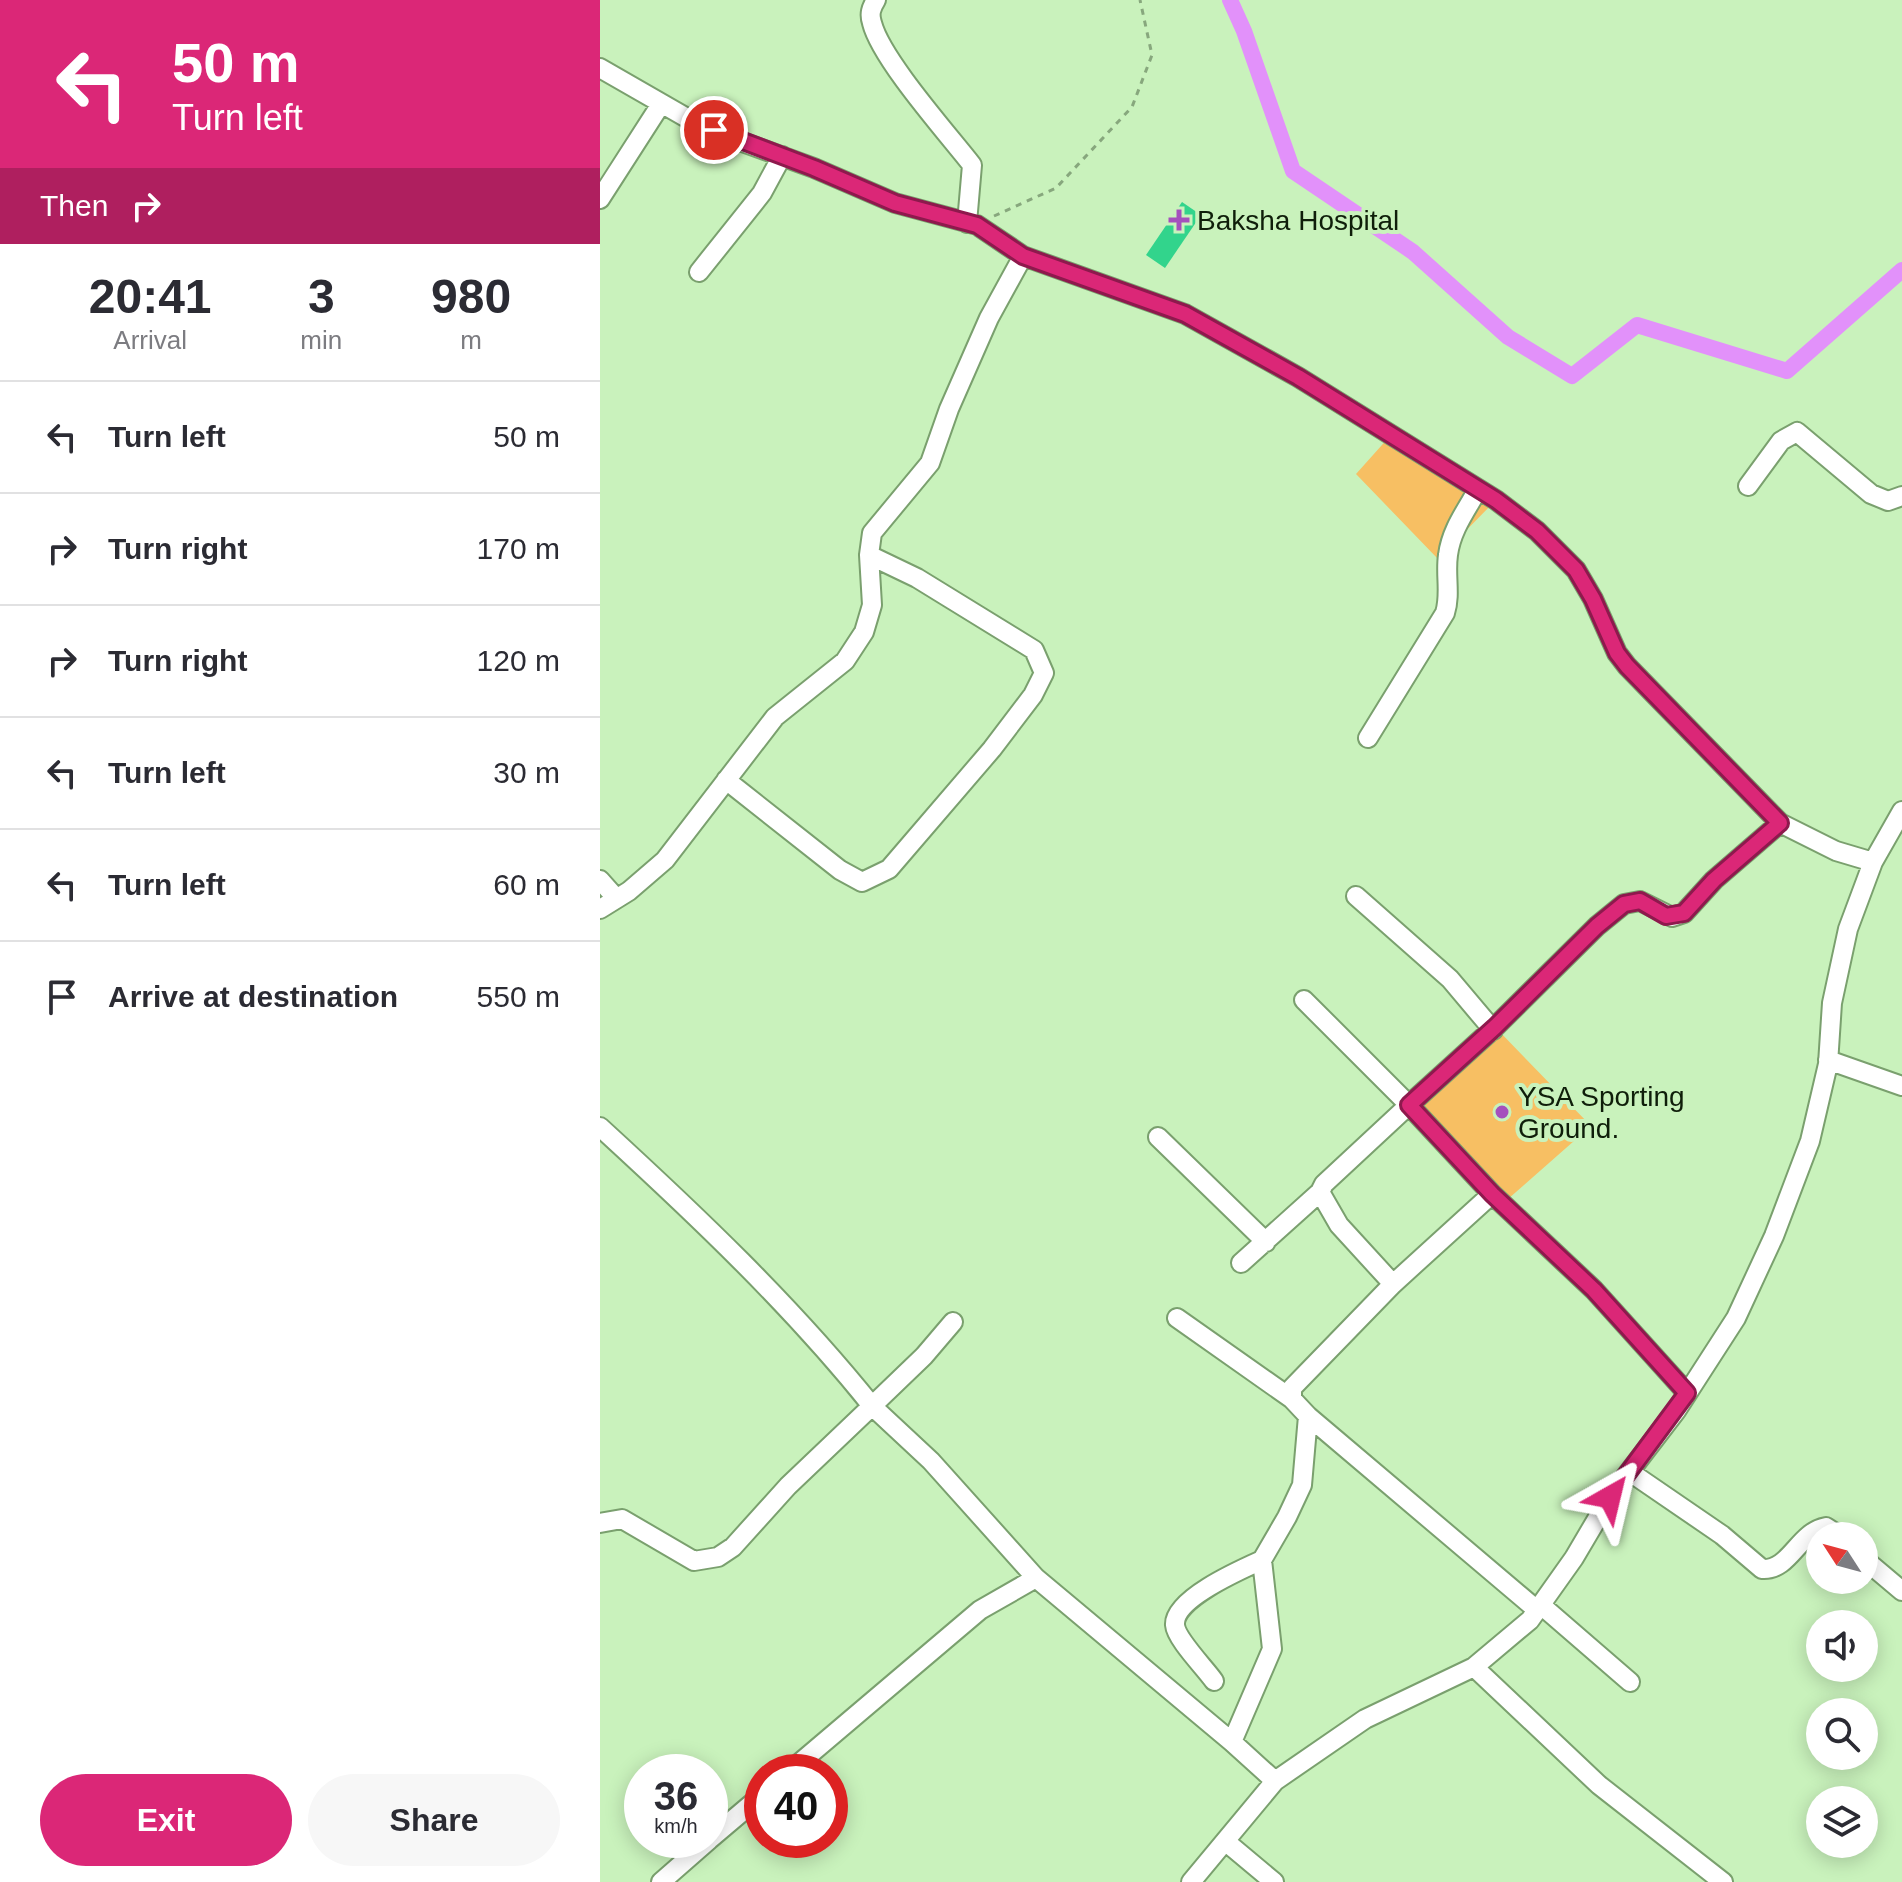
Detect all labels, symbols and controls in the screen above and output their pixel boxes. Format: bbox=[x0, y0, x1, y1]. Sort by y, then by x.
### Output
text: 50 m bbox=[172, 31, 300, 94]
icon: left bbox=[40, 32, 144, 136]
pin bbox=[680, 96, 748, 164]
text: Turn left bbox=[172, 97, 303, 138]
icon: arrive bbox=[692, 108, 736, 152]
icon: right bbox=[124, 184, 168, 228]
text: Then bbox=[40, 189, 108, 222]
place label: Baksha Hospital bbox=[1197, 205, 1399, 236]
marker: Baksha Hospital bbox=[1168, 209, 1190, 231]
text: 20:41 bbox=[89, 270, 212, 323]
text: 3 bbox=[308, 270, 335, 323]
text: 980 bbox=[431, 270, 511, 323]
text: Arrival bbox=[113, 325, 187, 355]
text: min bbox=[300, 325, 342, 355]
text: m bbox=[460, 325, 482, 355]
icon: left bbox=[40, 415, 84, 459]
text: Turn left bbox=[108, 420, 226, 453]
text: 50 m bbox=[493, 420, 560, 453]
icon: right bbox=[40, 527, 84, 571]
text: Turn right bbox=[108, 532, 247, 565]
text: 170 m bbox=[477, 532, 560, 565]
icon: right bbox=[40, 639, 84, 683]
text: Turn right bbox=[108, 644, 247, 677]
text: 120 m bbox=[477, 644, 560, 677]
icon: left bbox=[40, 751, 84, 795]
text: Turn left bbox=[108, 756, 226, 789]
text: 30 m bbox=[493, 756, 560, 789]
icon: left bbox=[40, 863, 84, 907]
text: Turn left bbox=[108, 868, 226, 901]
text: 60 m bbox=[493, 868, 560, 901]
icon: arrive bbox=[40, 975, 84, 1019]
text: Arrive at destination bbox=[108, 980, 398, 1013]
text: 550 m bbox=[477, 980, 560, 1013]
place label: YSA Sporting Ground. bbox=[1518, 1081, 1685, 1144]
marker: YSA Sporting Ground. bbox=[1493, 1103, 1511, 1121]
position arrow bbox=[1568, 1455, 1652, 1539]
north arrow bbox=[1806, 1522, 1878, 1594]
map controls bbox=[1806, 1522, 1878, 1858]
button: sound bbox=[1806, 1610, 1878, 1682]
button: search bbox=[1806, 1698, 1878, 1770]
speed limit sign: 40 bbox=[744, 1754, 848, 1858]
button: Exit bbox=[40, 1774, 292, 1866]
button: Share bbox=[308, 1774, 560, 1866]
text: 36 bbox=[654, 1774, 698, 1818]
button: layers bbox=[1806, 1786, 1878, 1858]
text: km/h bbox=[654, 1815, 698, 1837]

